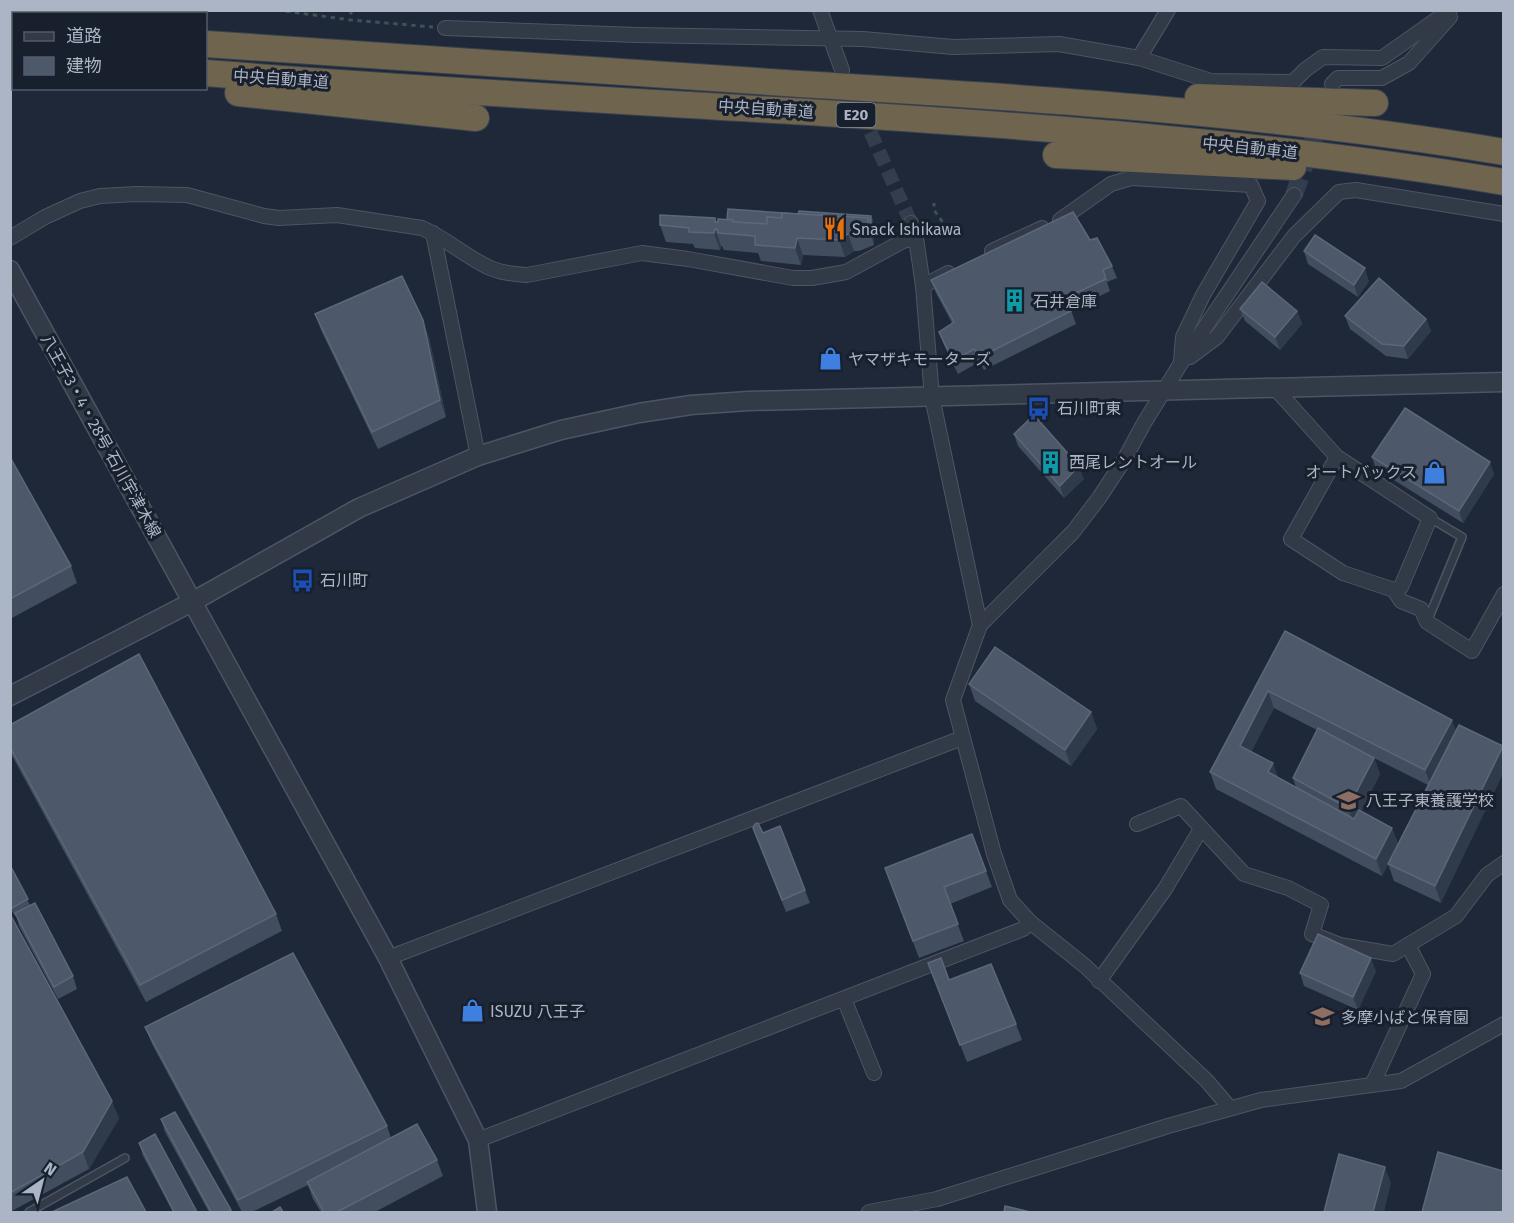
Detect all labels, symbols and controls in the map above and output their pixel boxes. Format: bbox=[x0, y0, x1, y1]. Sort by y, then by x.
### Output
legend bbox=[12, 12, 207, 90]
text: 道路 bbox=[66, 25, 102, 47]
text: 建物 bbox=[66, 55, 102, 77]
street label: 中央自動車道 bbox=[232, 66, 330, 92]
street label: 中央自動車道 bbox=[717, 96, 815, 122]
road number: E20 bbox=[836, 103, 876, 127]
street label: 中央自動車道 bbox=[1201, 134, 1299, 162]
restaurant icon: Snack Ishikawa bbox=[821, 216, 847, 242]
place label: Snack Ishikawa bbox=[852, 220, 962, 239]
building icon: 石井倉庫 bbox=[1002, 288, 1028, 314]
place label: 石井倉庫 bbox=[1033, 292, 1097, 311]
street label: 八王子3・4・28号 石川宇津木線 bbox=[37, 331, 165, 541]
shop icon: ヤマザキモーターズ bbox=[817, 346, 843, 372]
place label: ヤマザキモーターズ bbox=[848, 350, 991, 369]
bus stop icon: 石川町東 bbox=[1026, 395, 1052, 421]
place label: 石川町東 bbox=[1057, 399, 1121, 418]
building icon: 西尾レントオール bbox=[1038, 449, 1064, 475]
place label: 西尾レントオール bbox=[1069, 453, 1197, 472]
shop icon: オートバックス bbox=[1422, 459, 1448, 485]
place label: オートバックス bbox=[1305, 463, 1417, 482]
bus stop icon: 石川町 bbox=[289, 567, 315, 593]
place label: 石川町 bbox=[320, 571, 368, 590]
school or university icon: 八王子東養護学校 bbox=[1335, 787, 1361, 813]
place label: 八王子東養護学校 bbox=[1366, 791, 1494, 810]
shop icon: ISUZU 八王子 bbox=[459, 998, 485, 1024]
place label: ISUZU 八王子 bbox=[490, 1002, 585, 1021]
school or university icon: 多摩小ばと保育園 bbox=[1310, 1004, 1336, 1030]
place label: 多摩小ばと保育園 bbox=[1341, 1008, 1469, 1027]
north arrow bbox=[12, 1151, 72, 1211]
text: N bbox=[41, 1158, 60, 1180]

